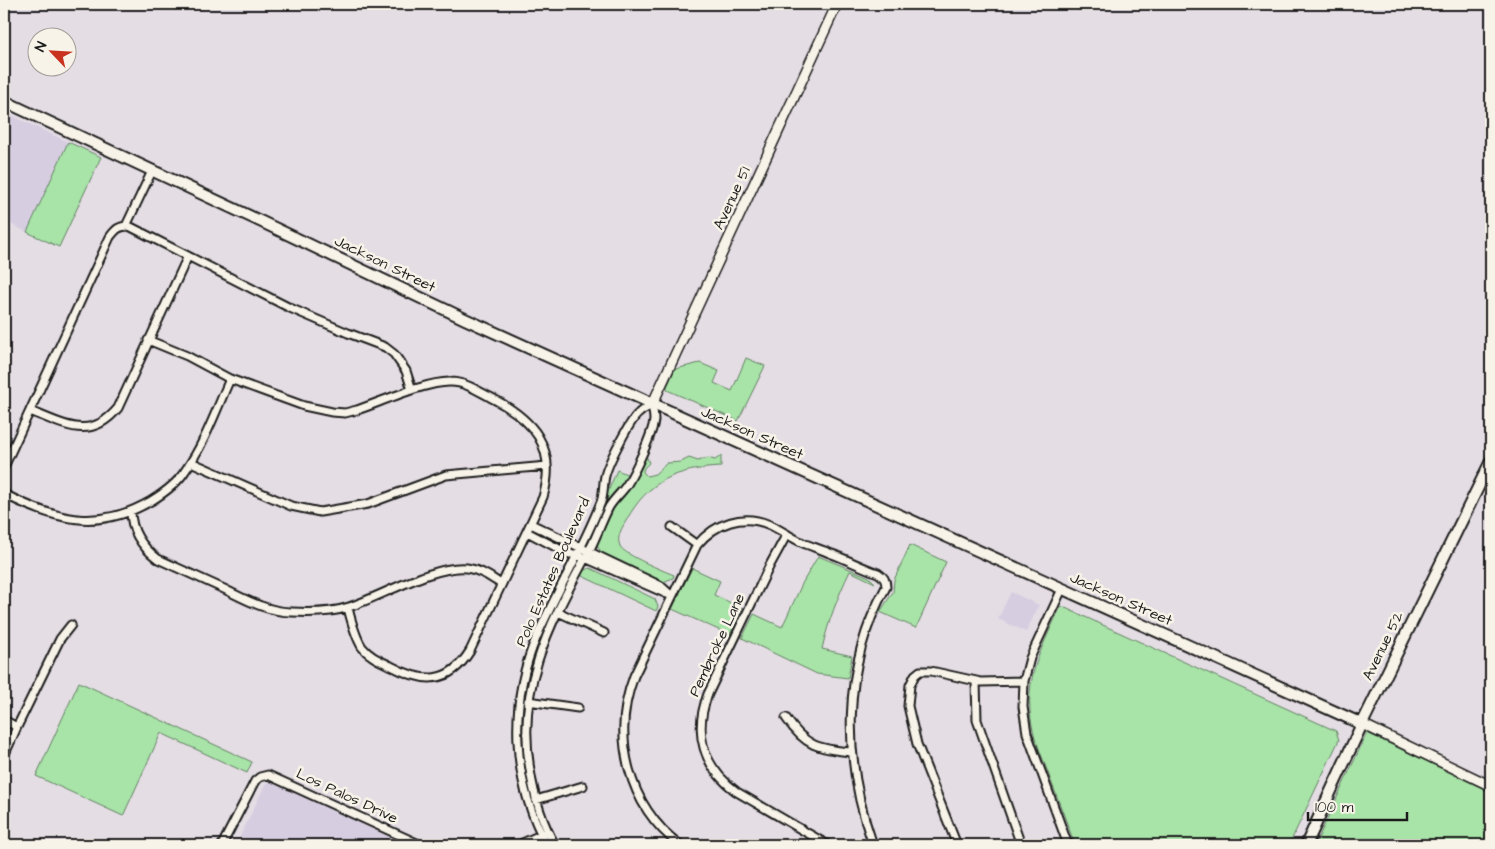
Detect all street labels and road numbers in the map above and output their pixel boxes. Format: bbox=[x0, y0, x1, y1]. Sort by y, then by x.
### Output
street label: Avenue 51 bbox=[708, 163, 756, 233]
street label: Jackson Street bbox=[331, 230, 439, 298]
street label: Jackson Street bbox=[697, 401, 807, 465]
street label: Polo Estates Boulevard bbox=[511, 494, 595, 650]
street label: Jackson Street bbox=[1066, 567, 1176, 631]
street label: Pembroke Lane bbox=[684, 590, 750, 700]
street label: Avenue 52 bbox=[1357, 608, 1409, 684]
street label: Los Palos Drive bbox=[293, 763, 401, 829]

